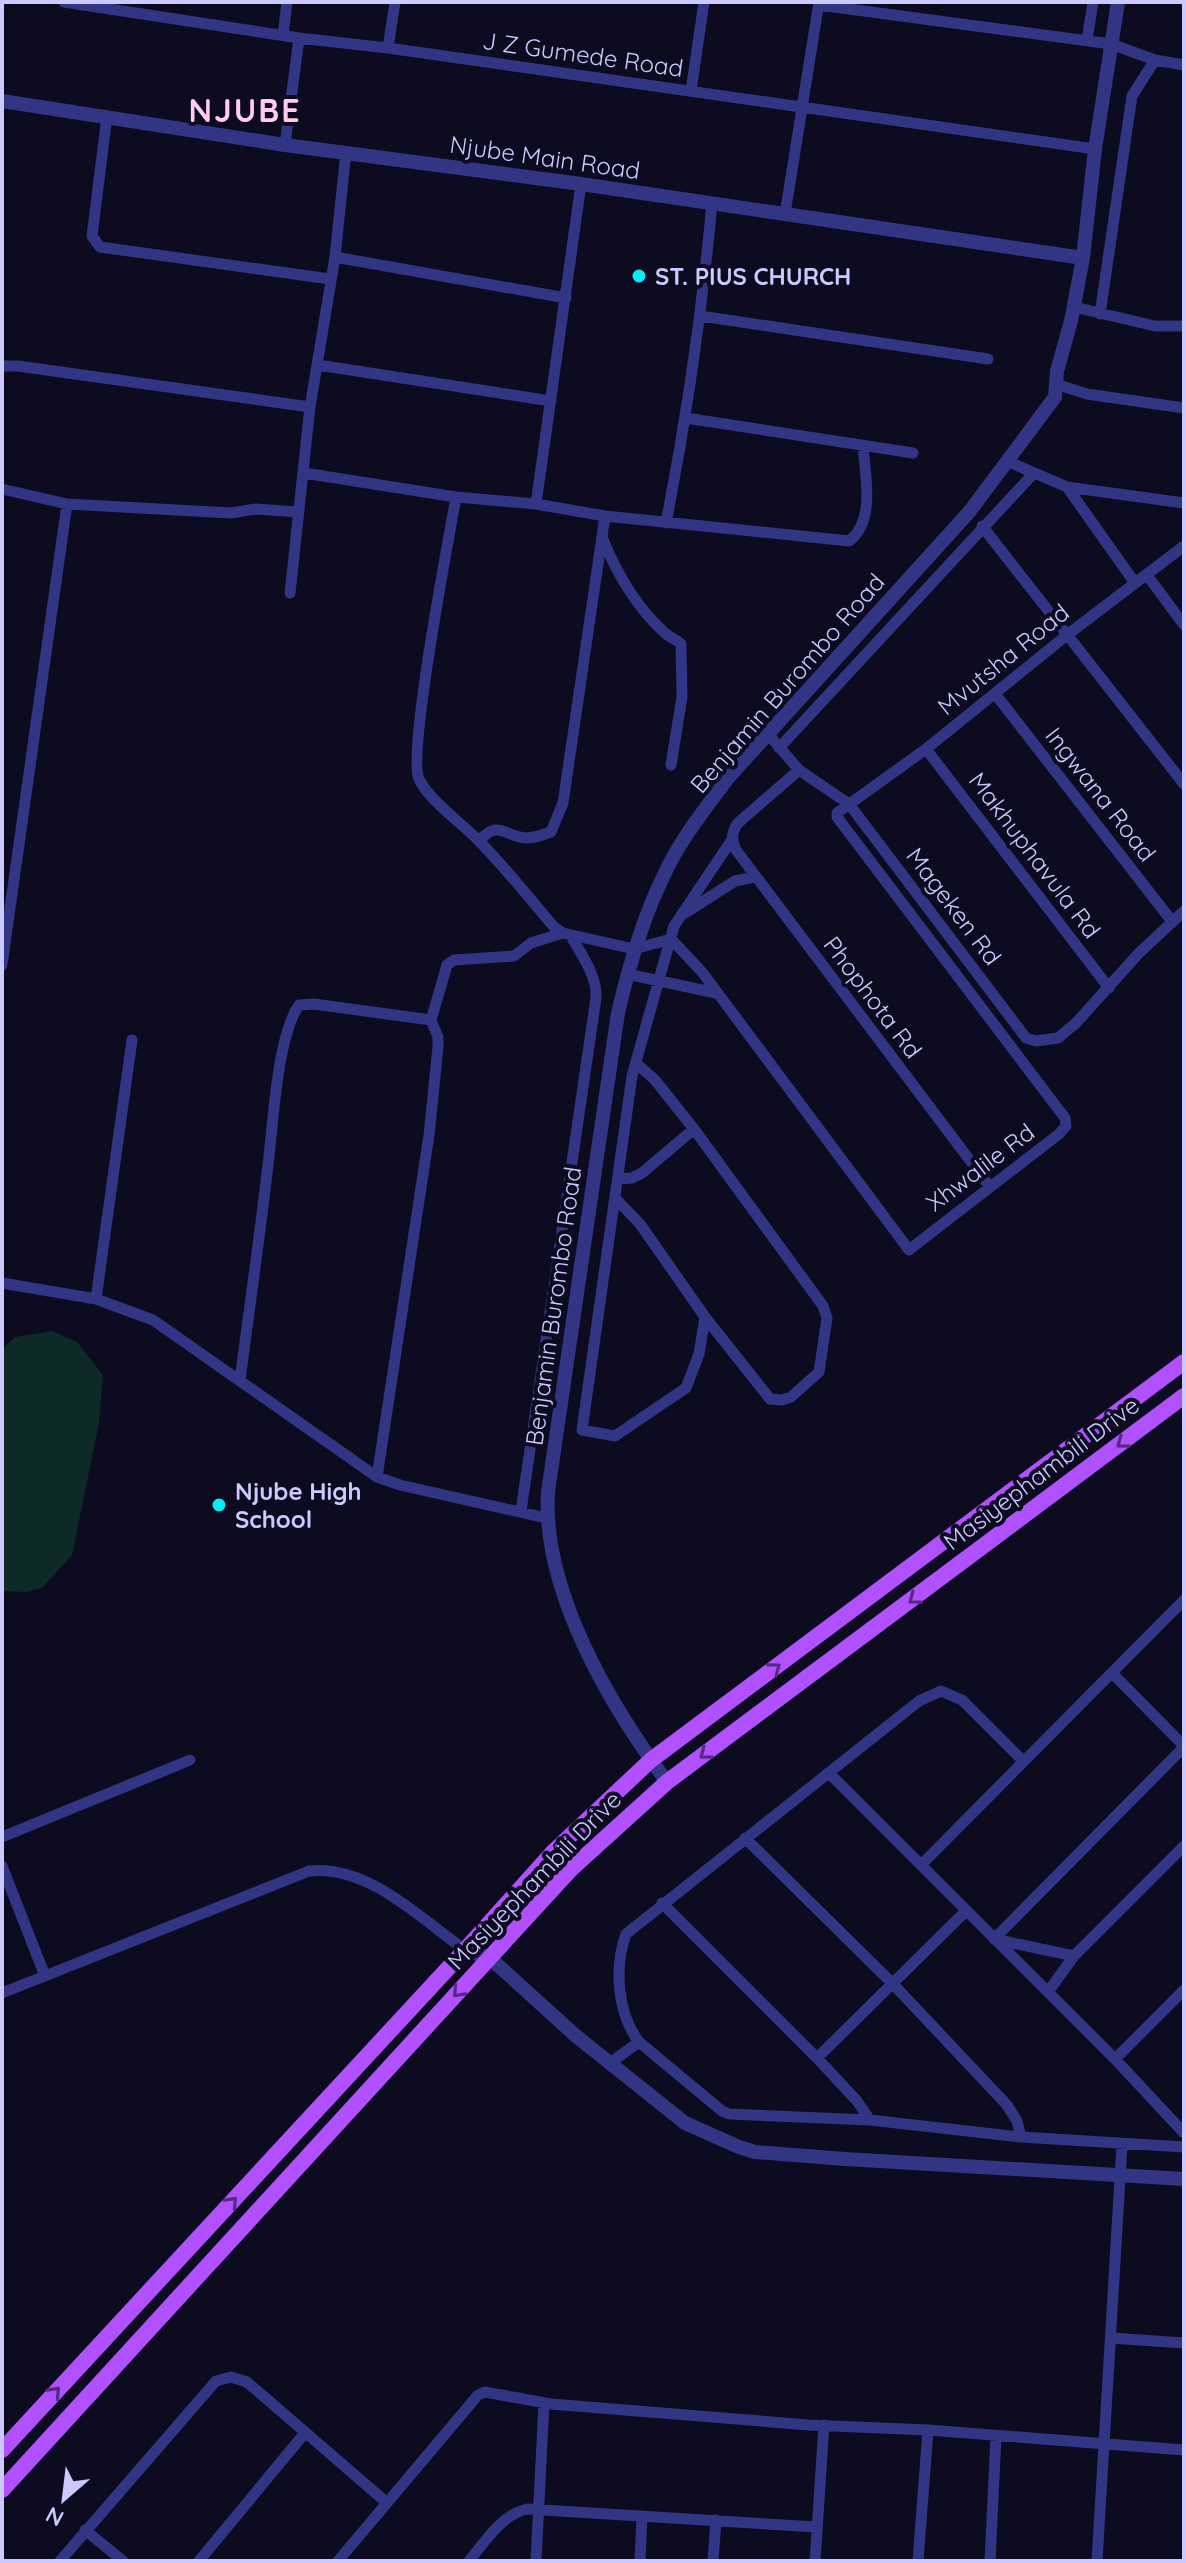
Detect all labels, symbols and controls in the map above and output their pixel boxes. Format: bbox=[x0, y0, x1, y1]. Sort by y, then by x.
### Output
street label: J Z Gumede Road bbox=[481, 25, 685, 83]
district label: NJUBE bbox=[188, 90, 302, 130]
street label: Njube Main Road bbox=[448, 129, 642, 185]
place label: ST. PIUS CHURCH bbox=[655, 261, 851, 291]
marker: ST. PIUS CHURCH bbox=[630, 267, 648, 285]
street label: Benjamin Burombo Road bbox=[683, 567, 891, 799]
street label: Mvutsha Road bbox=[931, 597, 1075, 721]
street label: Ingwana Road bbox=[1039, 721, 1163, 867]
street label: Makhuphavula Rd bbox=[963, 766, 1107, 944]
street label: Mageken Rd bbox=[900, 841, 1008, 971]
street label: Phophota Rd bbox=[817, 930, 929, 1064]
street label: Xhwalile Rd bbox=[920, 1117, 1040, 1217]
street label: Benjamin Burombo Road bbox=[519, 1165, 587, 1447]
street label: Masiyephambili Drive bbox=[937, 1390, 1145, 1556]
one-way arrow bbox=[1116, 1433, 1131, 1447]
place label: Njube High School bbox=[235, 1476, 362, 1534]
marker: Njube High School bbox=[210, 1496, 228, 1514]
one-way arrow bbox=[908, 1589, 923, 1603]
one-way arrow bbox=[766, 1663, 781, 1677]
one-way arrow bbox=[699, 1744, 714, 1759]
street label: Masiyephambili Drive bbox=[441, 1784, 627, 1976]
one-way arrow bbox=[454, 1983, 468, 1998]
one-way arrow bbox=[222, 2196, 236, 2211]
one-way arrow bbox=[46, 2387, 60, 2402]
north arrow bbox=[24, 2459, 104, 2539]
text: N bbox=[41, 2501, 68, 2533]

